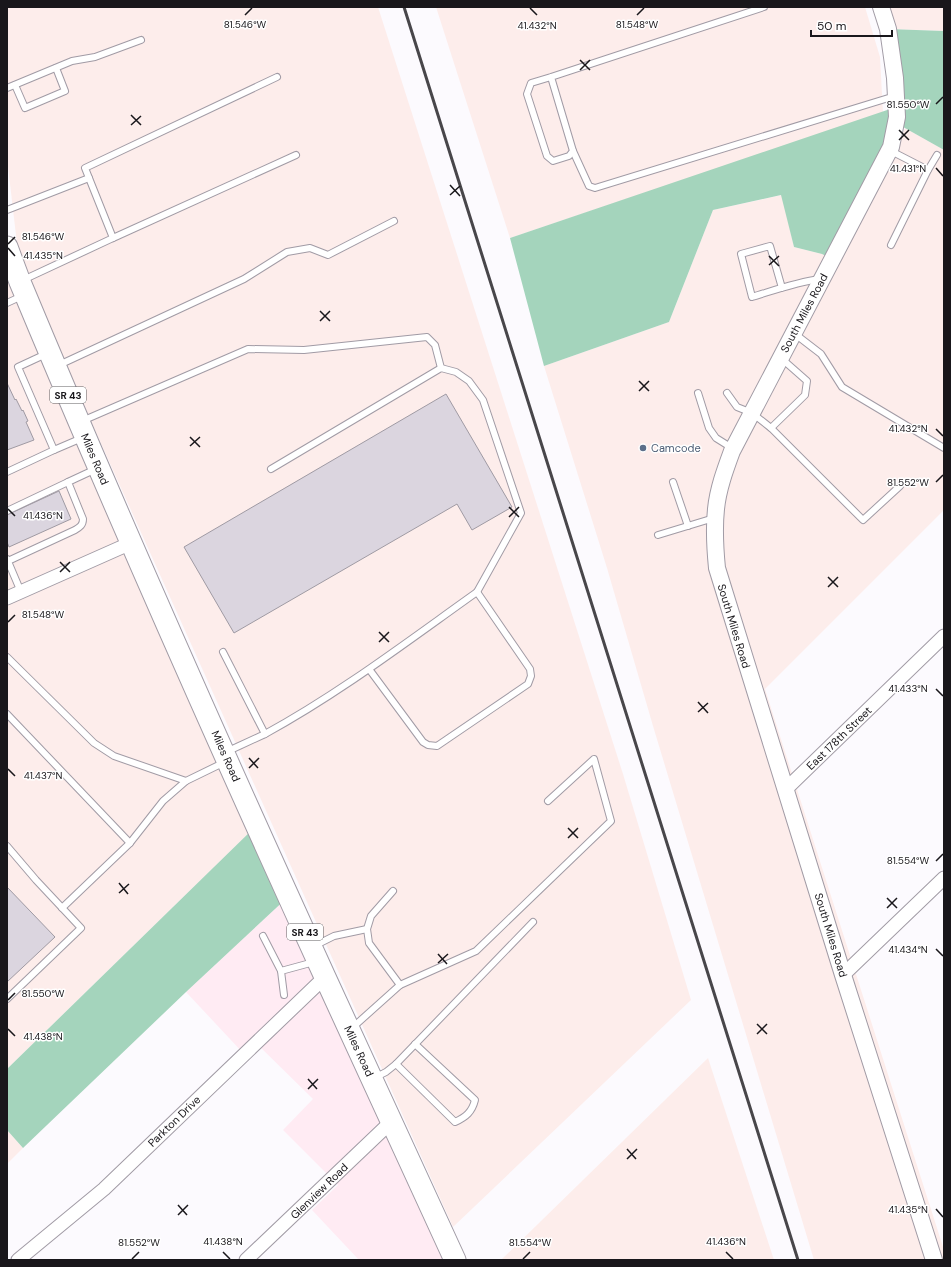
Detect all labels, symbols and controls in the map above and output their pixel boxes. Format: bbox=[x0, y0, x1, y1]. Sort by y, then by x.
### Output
scale bar bbox=[811, 12, 892, 38]
text: 81.546°W bbox=[224, 18, 267, 31]
text: 81.548°W bbox=[616, 18, 658, 31]
text: 50 m bbox=[817, 18, 846, 34]
text: 41.432°N bbox=[517, 19, 557, 32]
text: 81.550°W bbox=[886, 98, 930, 111]
text: 41.431°N bbox=[890, 162, 926, 175]
text: 81.546°W bbox=[22, 230, 65, 243]
text: 41.435°N bbox=[23, 249, 63, 262]
street label: South Miles Road bbox=[777, 271, 831, 355]
road number: SR 43 bbox=[50, 387, 86, 403]
text: 41.432°N bbox=[888, 422, 928, 435]
street label: Miles Road bbox=[78, 431, 112, 487]
place label: Camcode bbox=[651, 441, 701, 455]
marker: Camcode bbox=[638, 443, 648, 453]
text: 81.552°W bbox=[887, 476, 929, 489]
text: 41.436°N bbox=[23, 509, 63, 522]
street label: South Miles Road bbox=[715, 582, 754, 670]
text: 81.548°W bbox=[22, 608, 64, 621]
text: 41.433°N bbox=[888, 682, 928, 695]
street label: East 178th Street bbox=[803, 703, 875, 773]
street label: Miles Road bbox=[208, 728, 244, 784]
text: 41.437°N bbox=[24, 769, 62, 782]
text: 81.554°W bbox=[887, 854, 929, 867]
street label: South Miles Road bbox=[812, 891, 851, 979]
road number: SR 43 bbox=[287, 924, 323, 940]
text: 41.434°N bbox=[888, 943, 928, 956]
text: 81.550°W bbox=[21, 987, 65, 1000]
street label: Miles Road bbox=[341, 1023, 377, 1079]
text: 41.438°N bbox=[23, 1030, 63, 1043]
street label: Parkton Drive bbox=[145, 1092, 203, 1150]
street label: Glenview Road bbox=[287, 1160, 351, 1222]
text: 41.435°N bbox=[888, 1203, 928, 1216]
text: 41.438°N bbox=[203, 1235, 243, 1248]
text: 41.436°N bbox=[706, 1235, 746, 1248]
text: 81.552°W bbox=[118, 1236, 160, 1249]
text: 81.554°W bbox=[509, 1236, 551, 1249]

